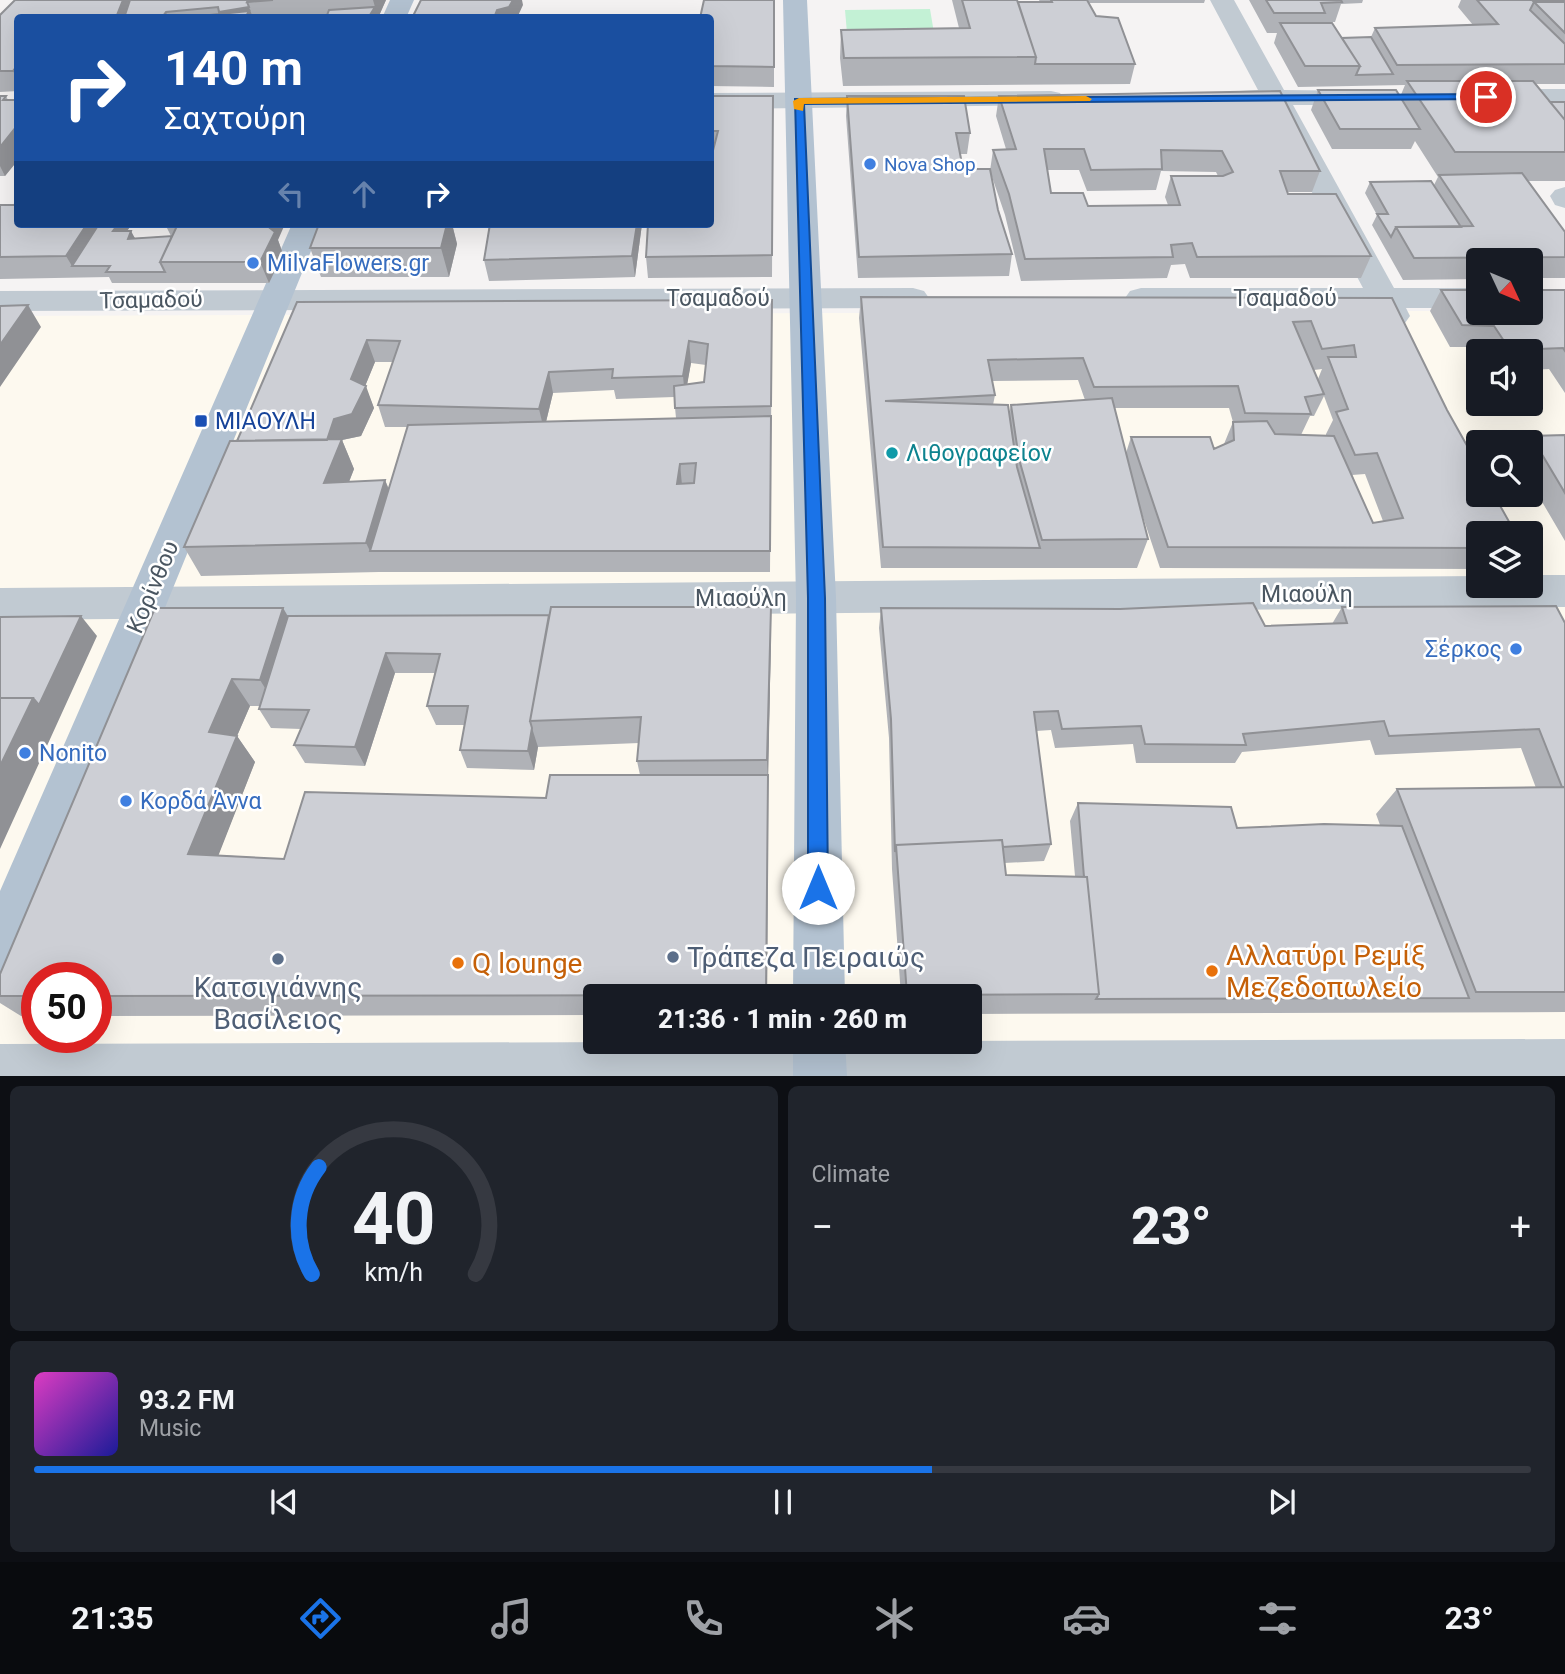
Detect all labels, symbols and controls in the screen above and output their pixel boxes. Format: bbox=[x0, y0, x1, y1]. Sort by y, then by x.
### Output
text: 140 m bbox=[164, 40, 303, 97]
icon: right bbox=[49, 42, 140, 133]
pin bbox=[1456, 67, 1516, 127]
icon: arrive bbox=[1467, 78, 1505, 116]
text: Σαχτούρη bbox=[164, 99, 306, 137]
place label: Nova Shop bbox=[884, 153, 976, 176]
marker: Nova Shop bbox=[862, 156, 878, 172]
icon: left bbox=[272, 175, 310, 213]
icon: ahead bbox=[345, 175, 383, 213]
icon: right bbox=[418, 175, 456, 213]
north arrow bbox=[1466, 248, 1544, 326]
map controls bbox=[1466, 248, 1543, 598]
place label: MilvaFlowers.gr bbox=[267, 250, 429, 277]
marker: MilvaFlowers.gr bbox=[245, 255, 261, 271]
street label: Τσαμαδού bbox=[666, 285, 770, 312]
street label: Τσαμαδού bbox=[1233, 285, 1337, 312]
street label: Τσαμαδού bbox=[99, 286, 203, 314]
button: sound bbox=[1466, 339, 1543, 416]
place label: ΜΙΑΟΥΛΗ bbox=[215, 408, 316, 435]
marker: ΜΙΑΟΥΛΗ bbox=[193, 413, 209, 429]
button: search bbox=[1466, 430, 1543, 507]
place label: Λιθογραφείον bbox=[906, 440, 1052, 467]
marker: Λιθογραφείον bbox=[884, 445, 900, 461]
button: layers bbox=[1466, 521, 1543, 598]
street label: Κορίνθου bbox=[121, 537, 185, 637]
street label: Μιαούλη bbox=[1261, 581, 1353, 608]
street label: Μιαούλη bbox=[695, 585, 787, 612]
place label: Σέρκος bbox=[1425, 636, 1502, 663]
marker: Σέρκος bbox=[1508, 641, 1524, 657]
place label: Nonito bbox=[39, 740, 107, 767]
marker: Nonito bbox=[17, 745, 33, 761]
place label: Κορδά Άννα bbox=[140, 788, 262, 815]
marker: Κορδά Άννα bbox=[118, 793, 134, 809]
position arrow bbox=[781, 851, 855, 925]
place label: Αλλατύρι Ρεμίξ Μεζεδοπωλείο bbox=[1226, 939, 1425, 1004]
place label: Τράπεζα Πειραιώς bbox=[687, 941, 925, 974]
place label: Q lounge bbox=[472, 947, 582, 980]
marker: Τράπεζα Πειραιώς bbox=[665, 949, 681, 965]
marker: Κατσιγιάννης Βασίλειος bbox=[270, 951, 286, 967]
marker: Q lounge bbox=[450, 955, 466, 971]
speed limit sign: 50 bbox=[21, 962, 112, 1053]
marker: Αλλατύρι Ρεμίξ Μεζεδοπωλείο bbox=[1204, 963, 1220, 979]
place label: Κατσιγιάννης Βασίλειος bbox=[194, 971, 362, 1036]
text: 21:36 · 1 min · 260 m bbox=[658, 1004, 907, 1034]
text: Climate bbox=[812, 1161, 890, 1188]
text: 40 bbox=[352, 1177, 436, 1263]
text: 23° bbox=[1131, 1196, 1212, 1257]
text: − bbox=[812, 1205, 833, 1249]
text: + bbox=[1509, 1205, 1531, 1249]
text: km/h bbox=[364, 1258, 423, 1287]
text: 93.2 FM bbox=[139, 1385, 235, 1415]
text: Music bbox=[139, 1415, 201, 1442]
icon: previous bbox=[265, 1483, 303, 1521]
icon: pause bbox=[764, 1483, 802, 1521]
icon: next bbox=[1263, 1483, 1301, 1521]
icon: directions bbox=[296, 1594, 345, 1643]
icon: music bbox=[487, 1594, 536, 1643]
icon: phone bbox=[679, 1594, 728, 1643]
icon: climate bbox=[870, 1594, 919, 1643]
icon: car bbox=[1062, 1594, 1111, 1643]
icon: filters bbox=[1253, 1594, 1302, 1643]
text: 21:35 bbox=[71, 1599, 154, 1637]
text: 23° bbox=[1445, 1599, 1494, 1637]

